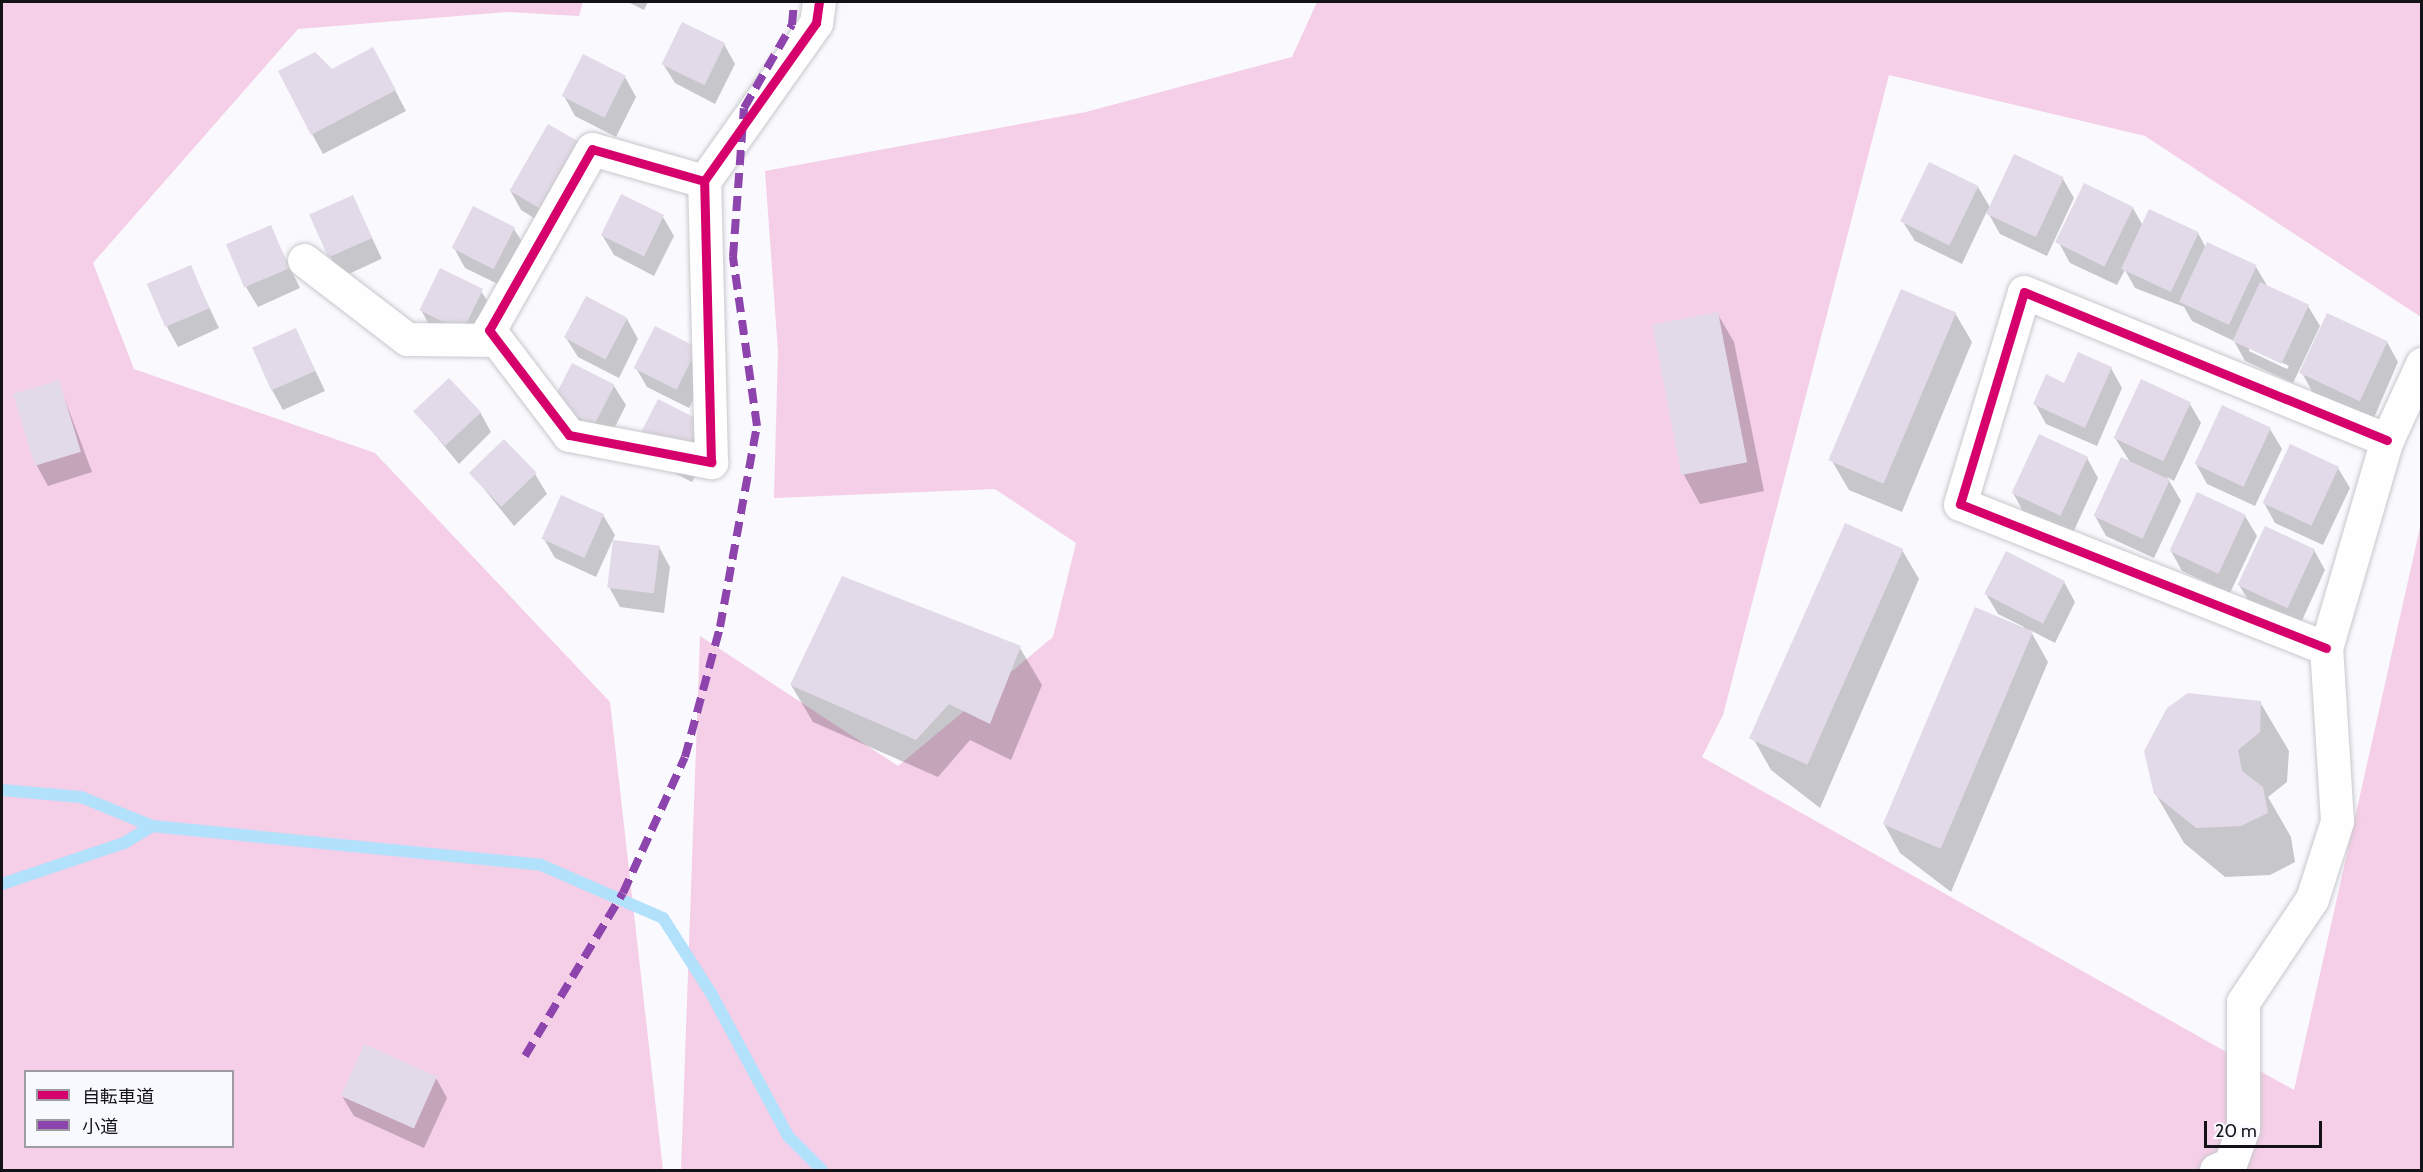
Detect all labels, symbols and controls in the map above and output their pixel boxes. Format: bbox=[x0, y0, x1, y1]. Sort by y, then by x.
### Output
legend bbox=[24, 1070, 234, 1148]
text: 自転車道 bbox=[82, 1086, 154, 1108]
scale bar bbox=[2207, 1109, 2326, 1147]
text: 小道 bbox=[82, 1116, 118, 1138]
text: 20 m bbox=[2215, 1120, 2257, 1142]

